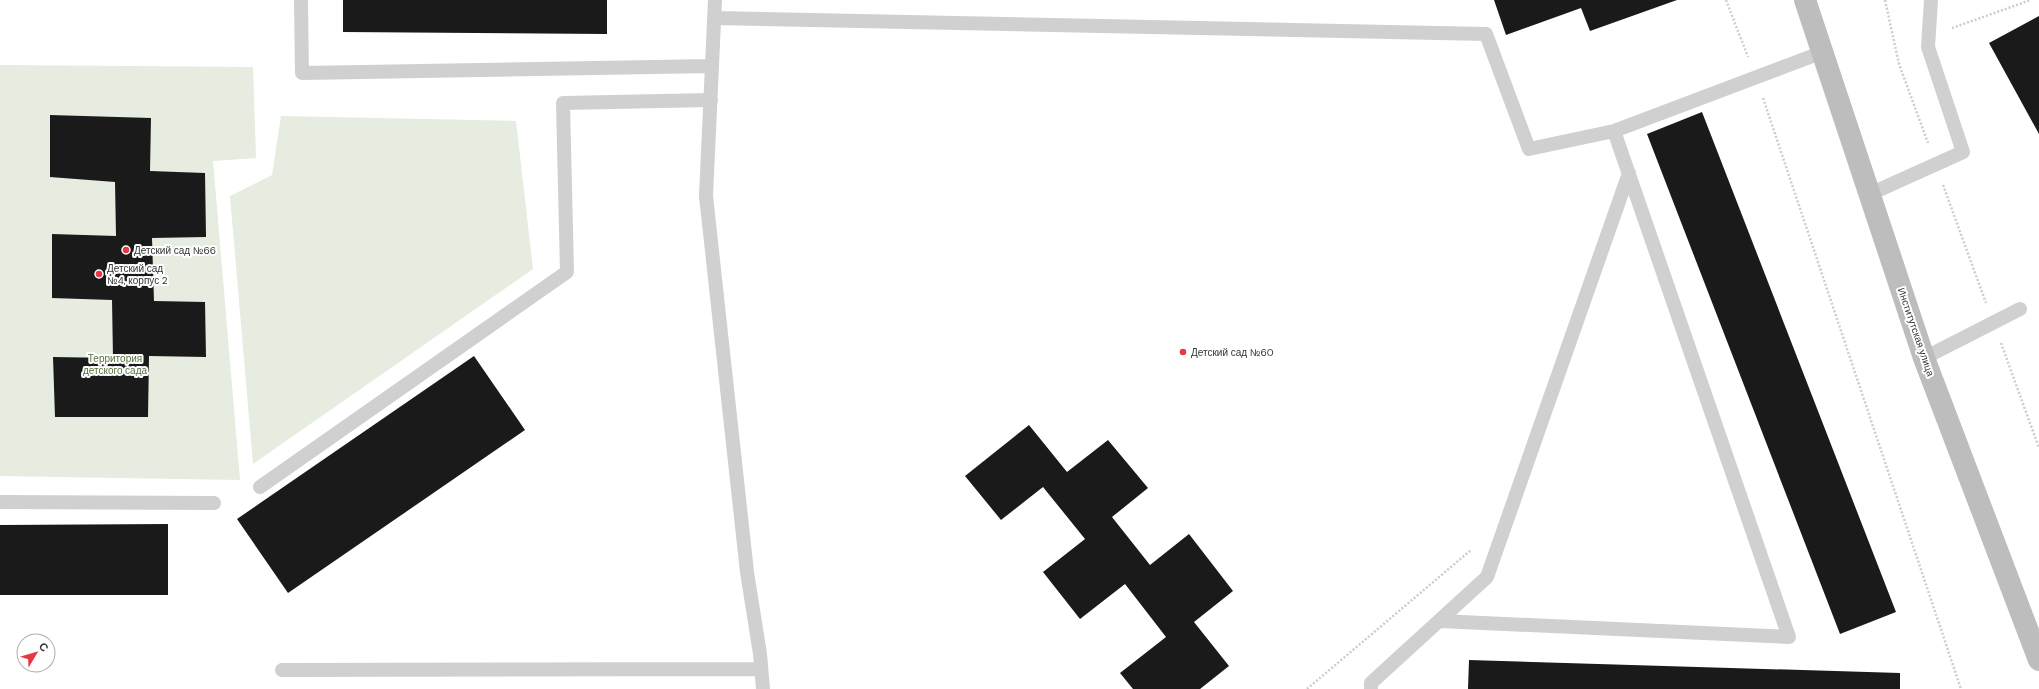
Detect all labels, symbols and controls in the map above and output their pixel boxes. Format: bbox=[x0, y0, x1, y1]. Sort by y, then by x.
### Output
place label: Детский сад №66 bbox=[134, 244, 216, 257]
marker: Детский сад №66 bbox=[121, 245, 131, 255]
place label: Детский сад №4, корпус 2 bbox=[107, 262, 168, 287]
marker: Детский сад №4, корпус 2 bbox=[94, 269, 104, 279]
street label: Институтская улица bbox=[1895, 286, 1937, 378]
place label: Детский сад №60 bbox=[1191, 346, 1274, 359]
marker: Детский сад №60 bbox=[1178, 347, 1188, 357]
park label: Территория детского сада bbox=[83, 352, 148, 377]
north arrow bbox=[16, 633, 56, 673]
text: С bbox=[36, 639, 52, 654]

